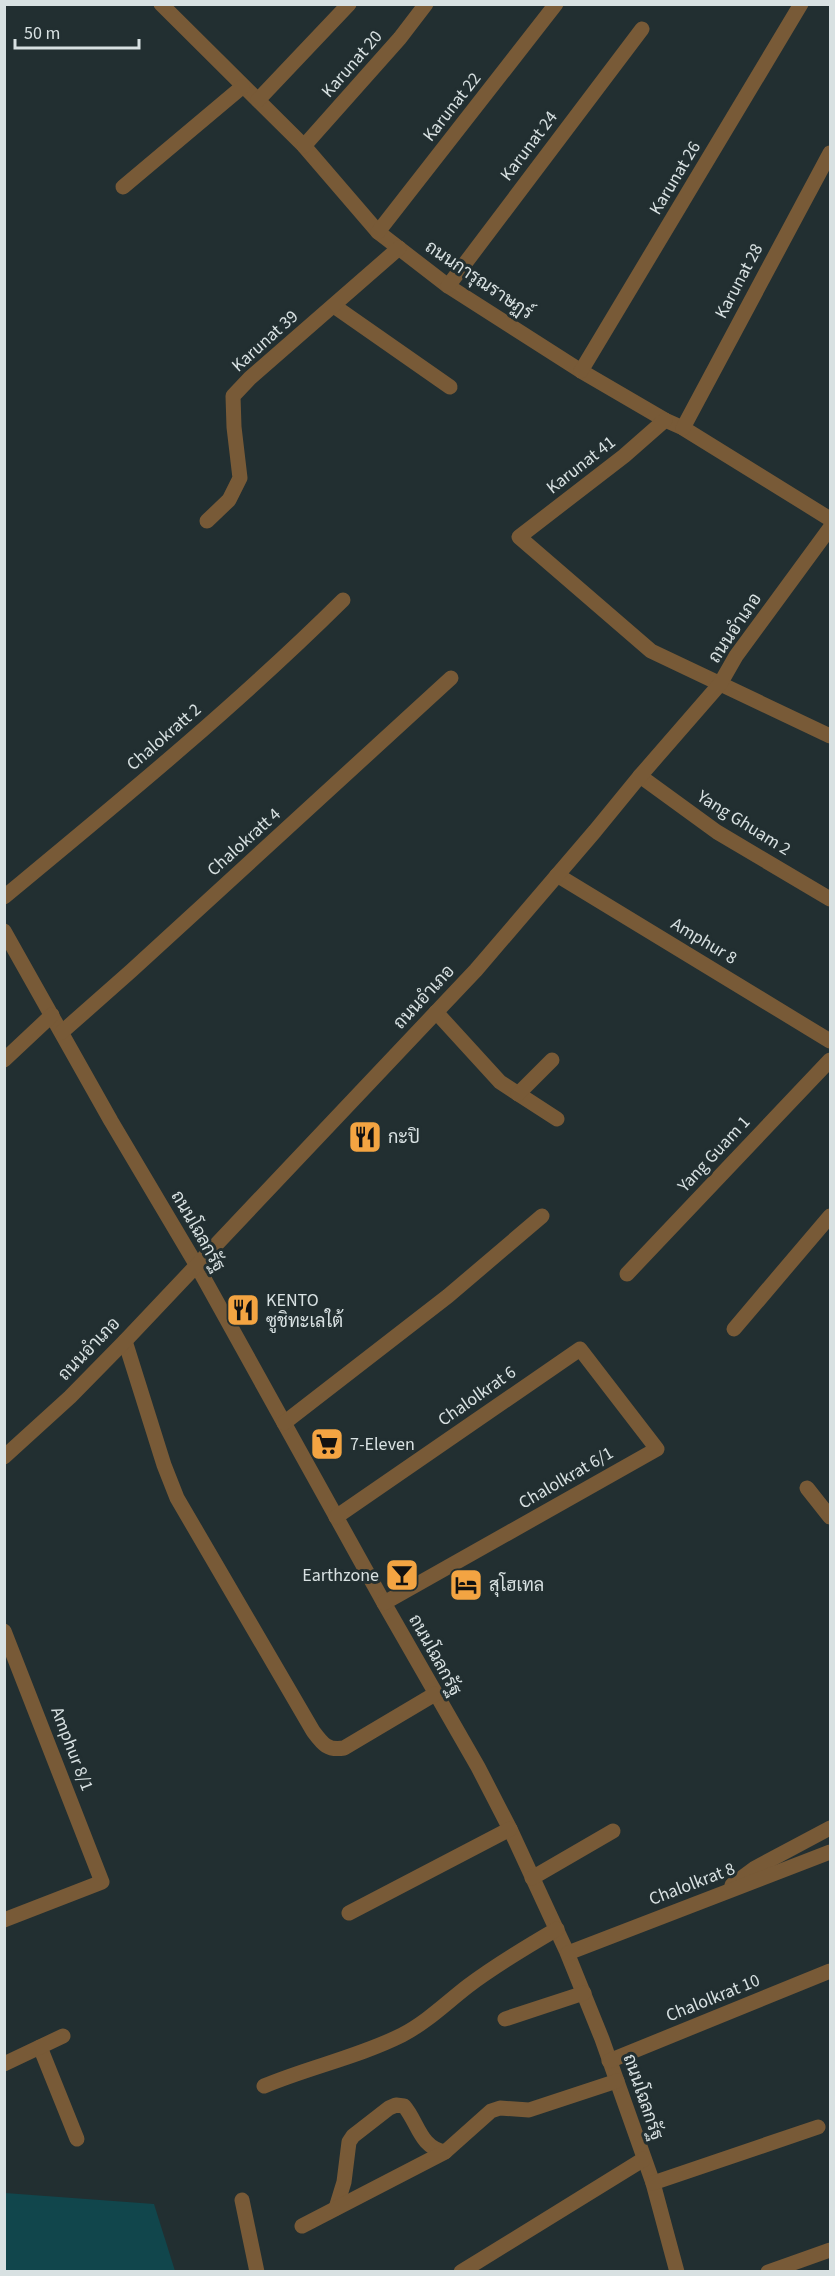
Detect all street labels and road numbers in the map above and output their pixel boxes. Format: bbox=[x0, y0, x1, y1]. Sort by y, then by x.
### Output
street label: Karunat 20 bbox=[316, 25, 388, 103]
street label: Karunat 22 bbox=[417, 67, 487, 147]
street label: Karunat 24 bbox=[494, 106, 564, 186]
street label: Karunat 26 bbox=[643, 136, 707, 219]
street label: ถนนการุณราษฏร์ bbox=[420, 234, 539, 326]
street label: Karunat 28 bbox=[709, 239, 769, 323]
street label: Karunat 39 bbox=[226, 304, 304, 378]
street label: Karunat 41 bbox=[541, 430, 621, 500]
street label: ถนนอำเภอ bbox=[702, 588, 768, 668]
street label: Chalokratt 2 bbox=[121, 698, 207, 776]
street label: Yang Ghuam 2 bbox=[692, 784, 796, 862]
street label: Chalokratt 4 bbox=[202, 802, 286, 882]
street label: Amphur 8 bbox=[666, 911, 742, 971]
street label: ถนนอำเภอ bbox=[388, 959, 460, 1035]
street label: Yang Guam 1 bbox=[671, 1110, 756, 1199]
street label: ถนนโฉลกรัฐ bbox=[165, 1185, 232, 1276]
street label: ถนนอำเภอ bbox=[52, 1312, 126, 1386]
street label: Chalolkrat 6 bbox=[433, 1360, 521, 1432]
street label: Chalolkrat 6/1 bbox=[514, 1441, 618, 1515]
street label: ถนนโฉลกรัฐ bbox=[402, 1609, 469, 1700]
street label: Amphur 8/1 bbox=[45, 1703, 99, 1795]
street label: Chalolkrat 8 bbox=[645, 1856, 739, 1912]
street label: Chalolkrat 10 bbox=[662, 1968, 764, 2028]
street label: ถนนโฉลกรัฐ bbox=[617, 2050, 670, 2143]

